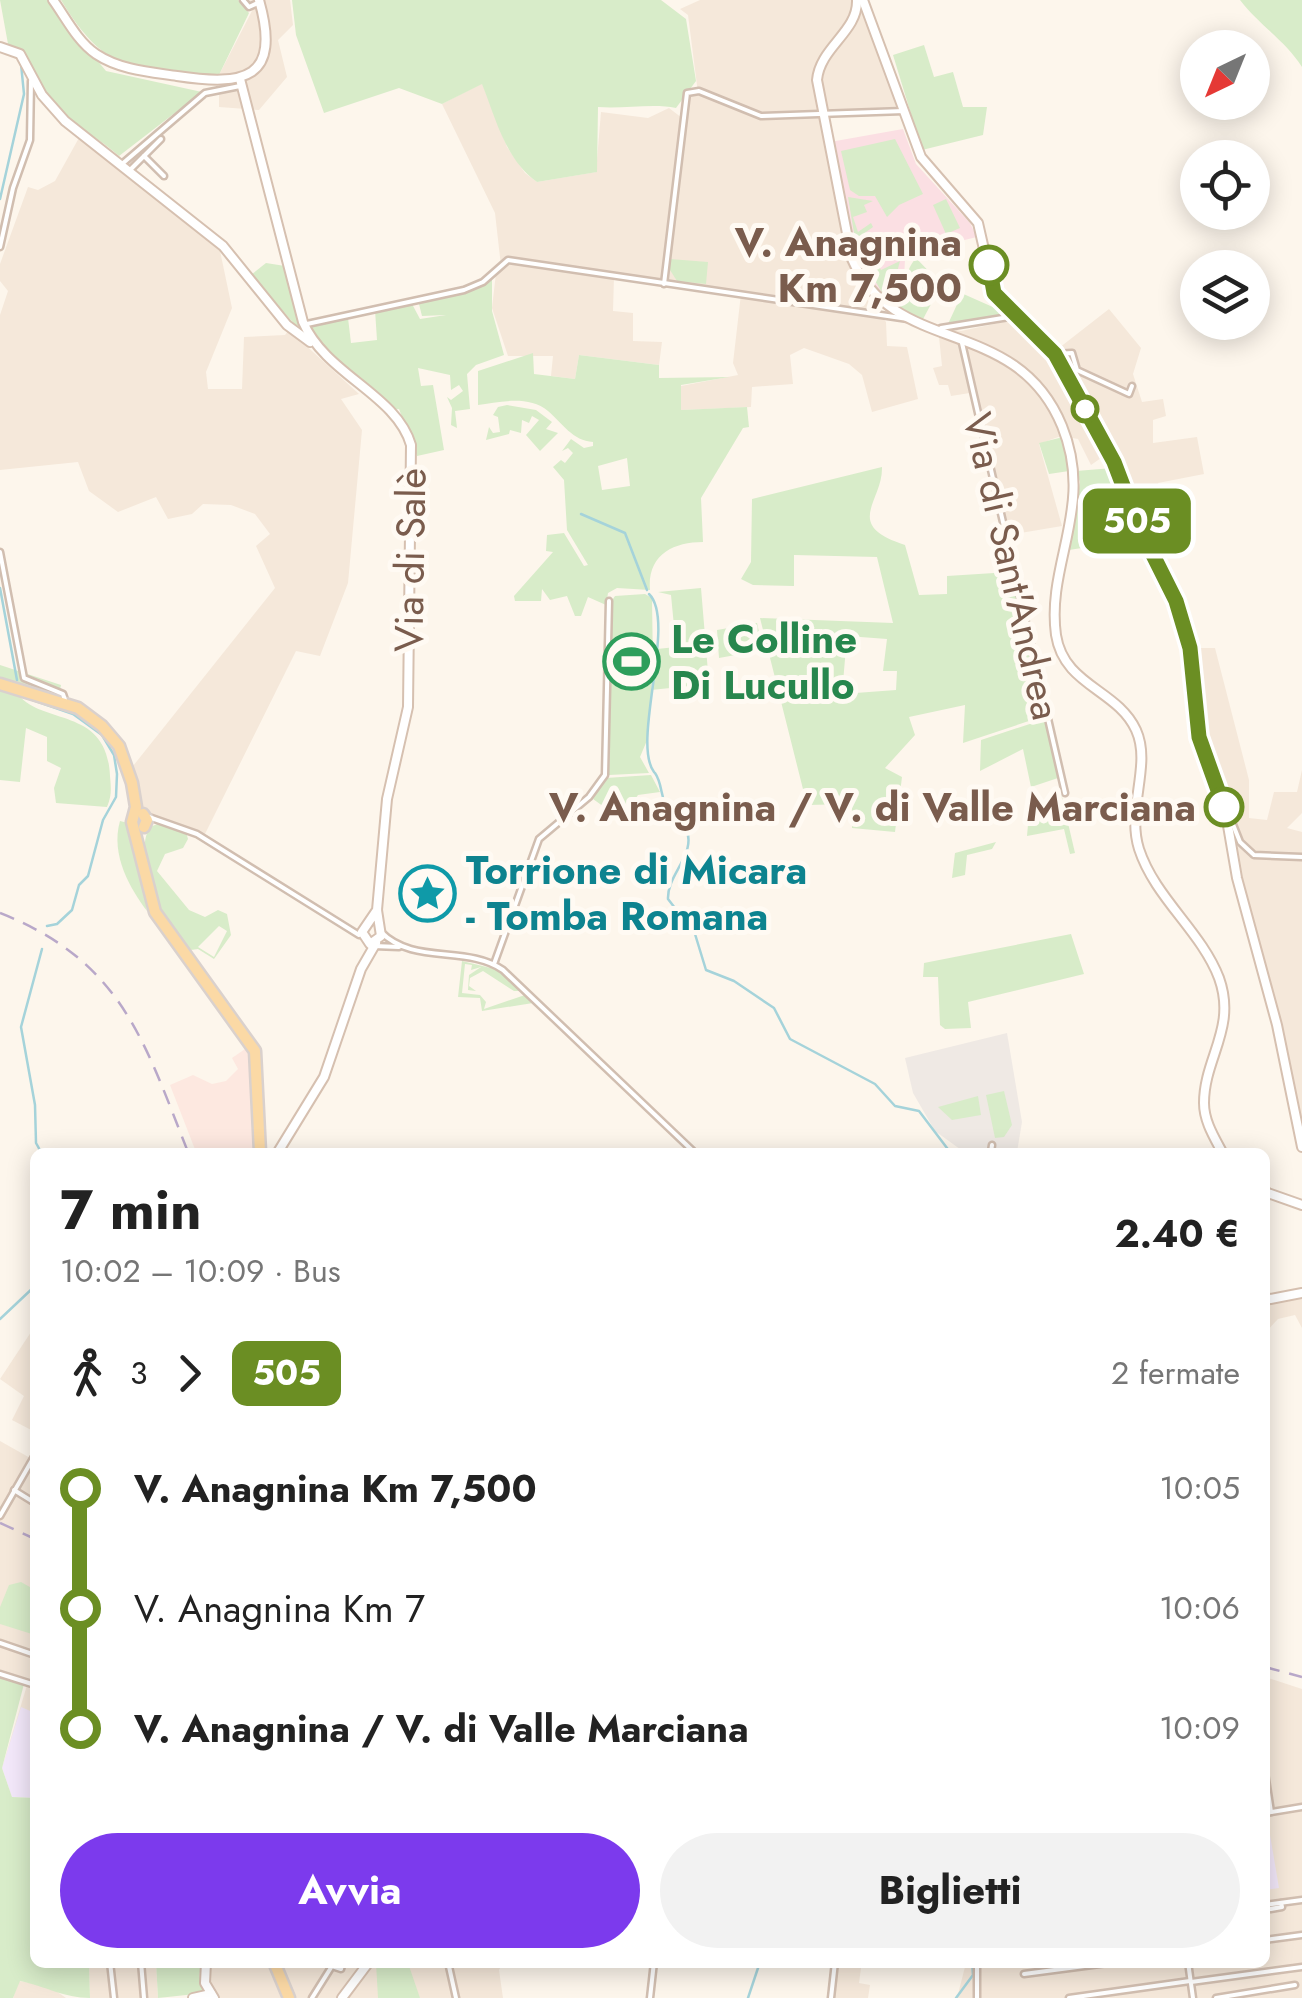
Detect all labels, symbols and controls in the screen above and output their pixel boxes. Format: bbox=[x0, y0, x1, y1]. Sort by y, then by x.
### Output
north arrow bbox=[1180, 30, 1270, 120]
map controls bbox=[1180, 30, 1270, 340]
button: locate bbox=[1180, 140, 1270, 230]
place label: V. Anagnina Km 7,500 bbox=[734, 213, 962, 317]
marker: V. Anagnina Km 7,500 bbox=[970, 246, 1008, 284]
button: layers bbox=[1180, 250, 1270, 340]
unlabelled marker bbox=[1072, 396, 1098, 422]
street label: Via di Sant'Andrea bbox=[948, 407, 1076, 725]
street label: Via di Salè bbox=[379, 467, 441, 653]
line badge: 505 bbox=[1080, 488, 1194, 554]
text: 505 bbox=[1103, 496, 1171, 546]
place label: Le Colline Di Lucullo bbox=[671, 610, 857, 714]
sports icon: Le Colline Di Lucullo bbox=[602, 632, 662, 692]
place label: V. Anagnina / V. di Valle Marciana bbox=[548, 778, 1196, 836]
marker: V. Anagnina / V. di Valle Marciana bbox=[1205, 788, 1243, 826]
place label: Torrione di Micara - Tomba Romana bbox=[466, 841, 807, 945]
place icon: Torrione di Micara - Tomba Romana bbox=[397, 863, 457, 923]
text: 7 min bbox=[60, 1170, 202, 1250]
text: 2.40 € bbox=[1115, 1206, 1240, 1261]
text: 10:02 – 10:09 · Bus bbox=[60, 1248, 341, 1294]
icon: walk bbox=[60, 1346, 115, 1401]
icon: forward bbox=[162, 1346, 217, 1401]
text: 505 bbox=[252, 1348, 321, 1398]
text: 3 bbox=[130, 1350, 147, 1396]
text: 2 fermate bbox=[1111, 1350, 1240, 1396]
text: V. Anagnina Km 7,500 bbox=[134, 1461, 537, 1516]
text: 10:05 bbox=[1160, 1465, 1240, 1511]
text: V. Anagnina Km 7 bbox=[134, 1581, 425, 1636]
text: 10:06 bbox=[1159, 1585, 1240, 1631]
text: V. Anagnina / V. di Valle Marciana bbox=[134, 1701, 749, 1756]
text: 10:09 bbox=[1159, 1705, 1240, 1751]
button: Avvia bbox=[60, 1833, 640, 1948]
button: Biglietti bbox=[660, 1833, 1240, 1948]

